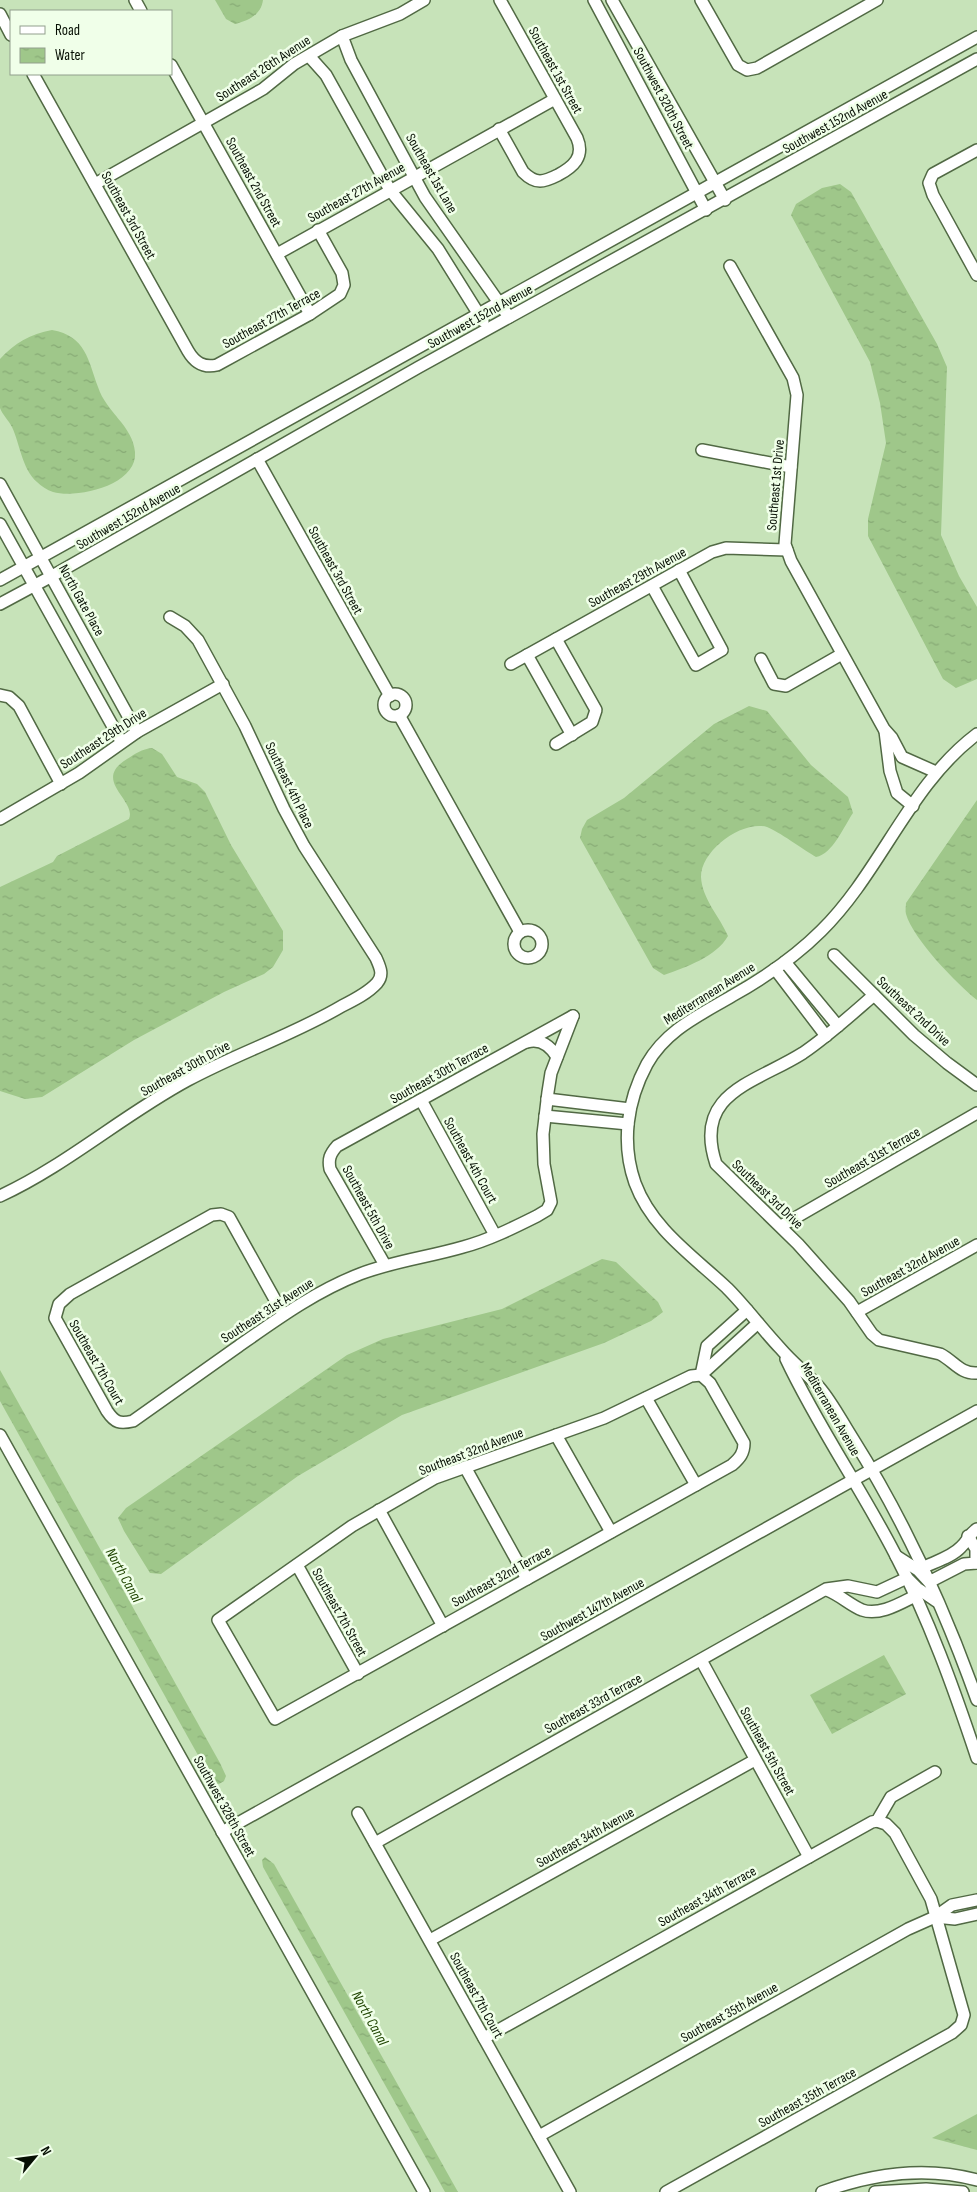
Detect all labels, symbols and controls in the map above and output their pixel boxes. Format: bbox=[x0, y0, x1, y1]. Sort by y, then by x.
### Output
legend bbox=[10, 10, 172, 75]
text: Road bbox=[55, 21, 80, 40]
street label: Southeast 1st Street bbox=[525, 24, 586, 117]
street label: Southeast 26th Avenue bbox=[213, 32, 314, 105]
street label: Southwest 320th Street bbox=[630, 44, 698, 152]
text: Water bbox=[55, 46, 86, 65]
street label: Southwest 152nd Avenue bbox=[780, 86, 891, 157]
street label: Southeast 1st Lane bbox=[402, 130, 461, 216]
street label: Southeast 2nd Street bbox=[222, 134, 285, 230]
street label: Southeast 27th Avenue bbox=[305, 159, 408, 226]
street label: Southeast 3rd Street bbox=[97, 168, 160, 262]
street label: Southwest 152nd Avenue bbox=[425, 281, 536, 352]
street label: Southeast 27th Terrace bbox=[219, 285, 323, 352]
street label: Southeast 1st Drive bbox=[763, 439, 788, 531]
street label: Southwest 152nd Avenue bbox=[73, 480, 183, 553]
street label: Southeast 3rd Street bbox=[304, 523, 367, 617]
street label: Southeast 29th Avenue bbox=[585, 544, 689, 611]
street label: North Gate Place bbox=[55, 562, 108, 639]
street label: Southeast 29th Drive bbox=[57, 704, 150, 773]
street label: Southeast 4th Place bbox=[261, 739, 318, 831]
street label: Mediterranean Avenue bbox=[660, 958, 758, 1028]
street label: Southeast 2nd Drive bbox=[873, 973, 954, 1050]
street label: Southeast 30th Drive bbox=[138, 1037, 233, 1100]
street label: Southeast 30th Terrace bbox=[387, 1039, 491, 1107]
street label: Southeast 4th Court bbox=[440, 1114, 501, 1206]
street label: Southeast 31st Terrace bbox=[821, 1123, 923, 1192]
street label: Southeast 3rd Drive bbox=[728, 1156, 807, 1233]
street label: Southeast 5th Drive bbox=[339, 1162, 399, 1252]
street label: Southeast 32nd Avenue bbox=[858, 1232, 963, 1301]
street label: Southeast 31st Avenue bbox=[218, 1274, 317, 1347]
street label: Southeast 7th Court bbox=[65, 1317, 128, 1408]
street label: Mediterranean Avenue bbox=[797, 1360, 864, 1459]
street label: Southeast 32nd Avenue bbox=[417, 1424, 526, 1479]
street label: Southeast 32nd Terrace bbox=[449, 1542, 554, 1611]
water label: North Canal bbox=[101, 1545, 147, 1607]
street label: Southeast 7th Street bbox=[308, 1565, 371, 1659]
street label: Southwest 147th Avenue bbox=[537, 1574, 647, 1645]
street label: Southeast 33rd Terrace bbox=[542, 1670, 645, 1737]
street label: Southeast 5th Street bbox=[736, 1704, 799, 1798]
street label: Southwest 328th Street bbox=[190, 1753, 259, 1860]
street label: Southeast 34th Avenue bbox=[533, 1804, 637, 1871]
street label: Southeast 34th Terrace bbox=[655, 1862, 759, 1930]
street label: Southeast 7th Court bbox=[446, 1949, 507, 2041]
street label: Southeast 35th Avenue bbox=[678, 1979, 781, 2046]
water label: North Canal bbox=[347, 1988, 393, 2050]
street label: Southeast 35th Terrace bbox=[755, 2064, 859, 2131]
north arrow bbox=[10, 2132, 60, 2182]
text: N bbox=[37, 2144, 55, 2158]

